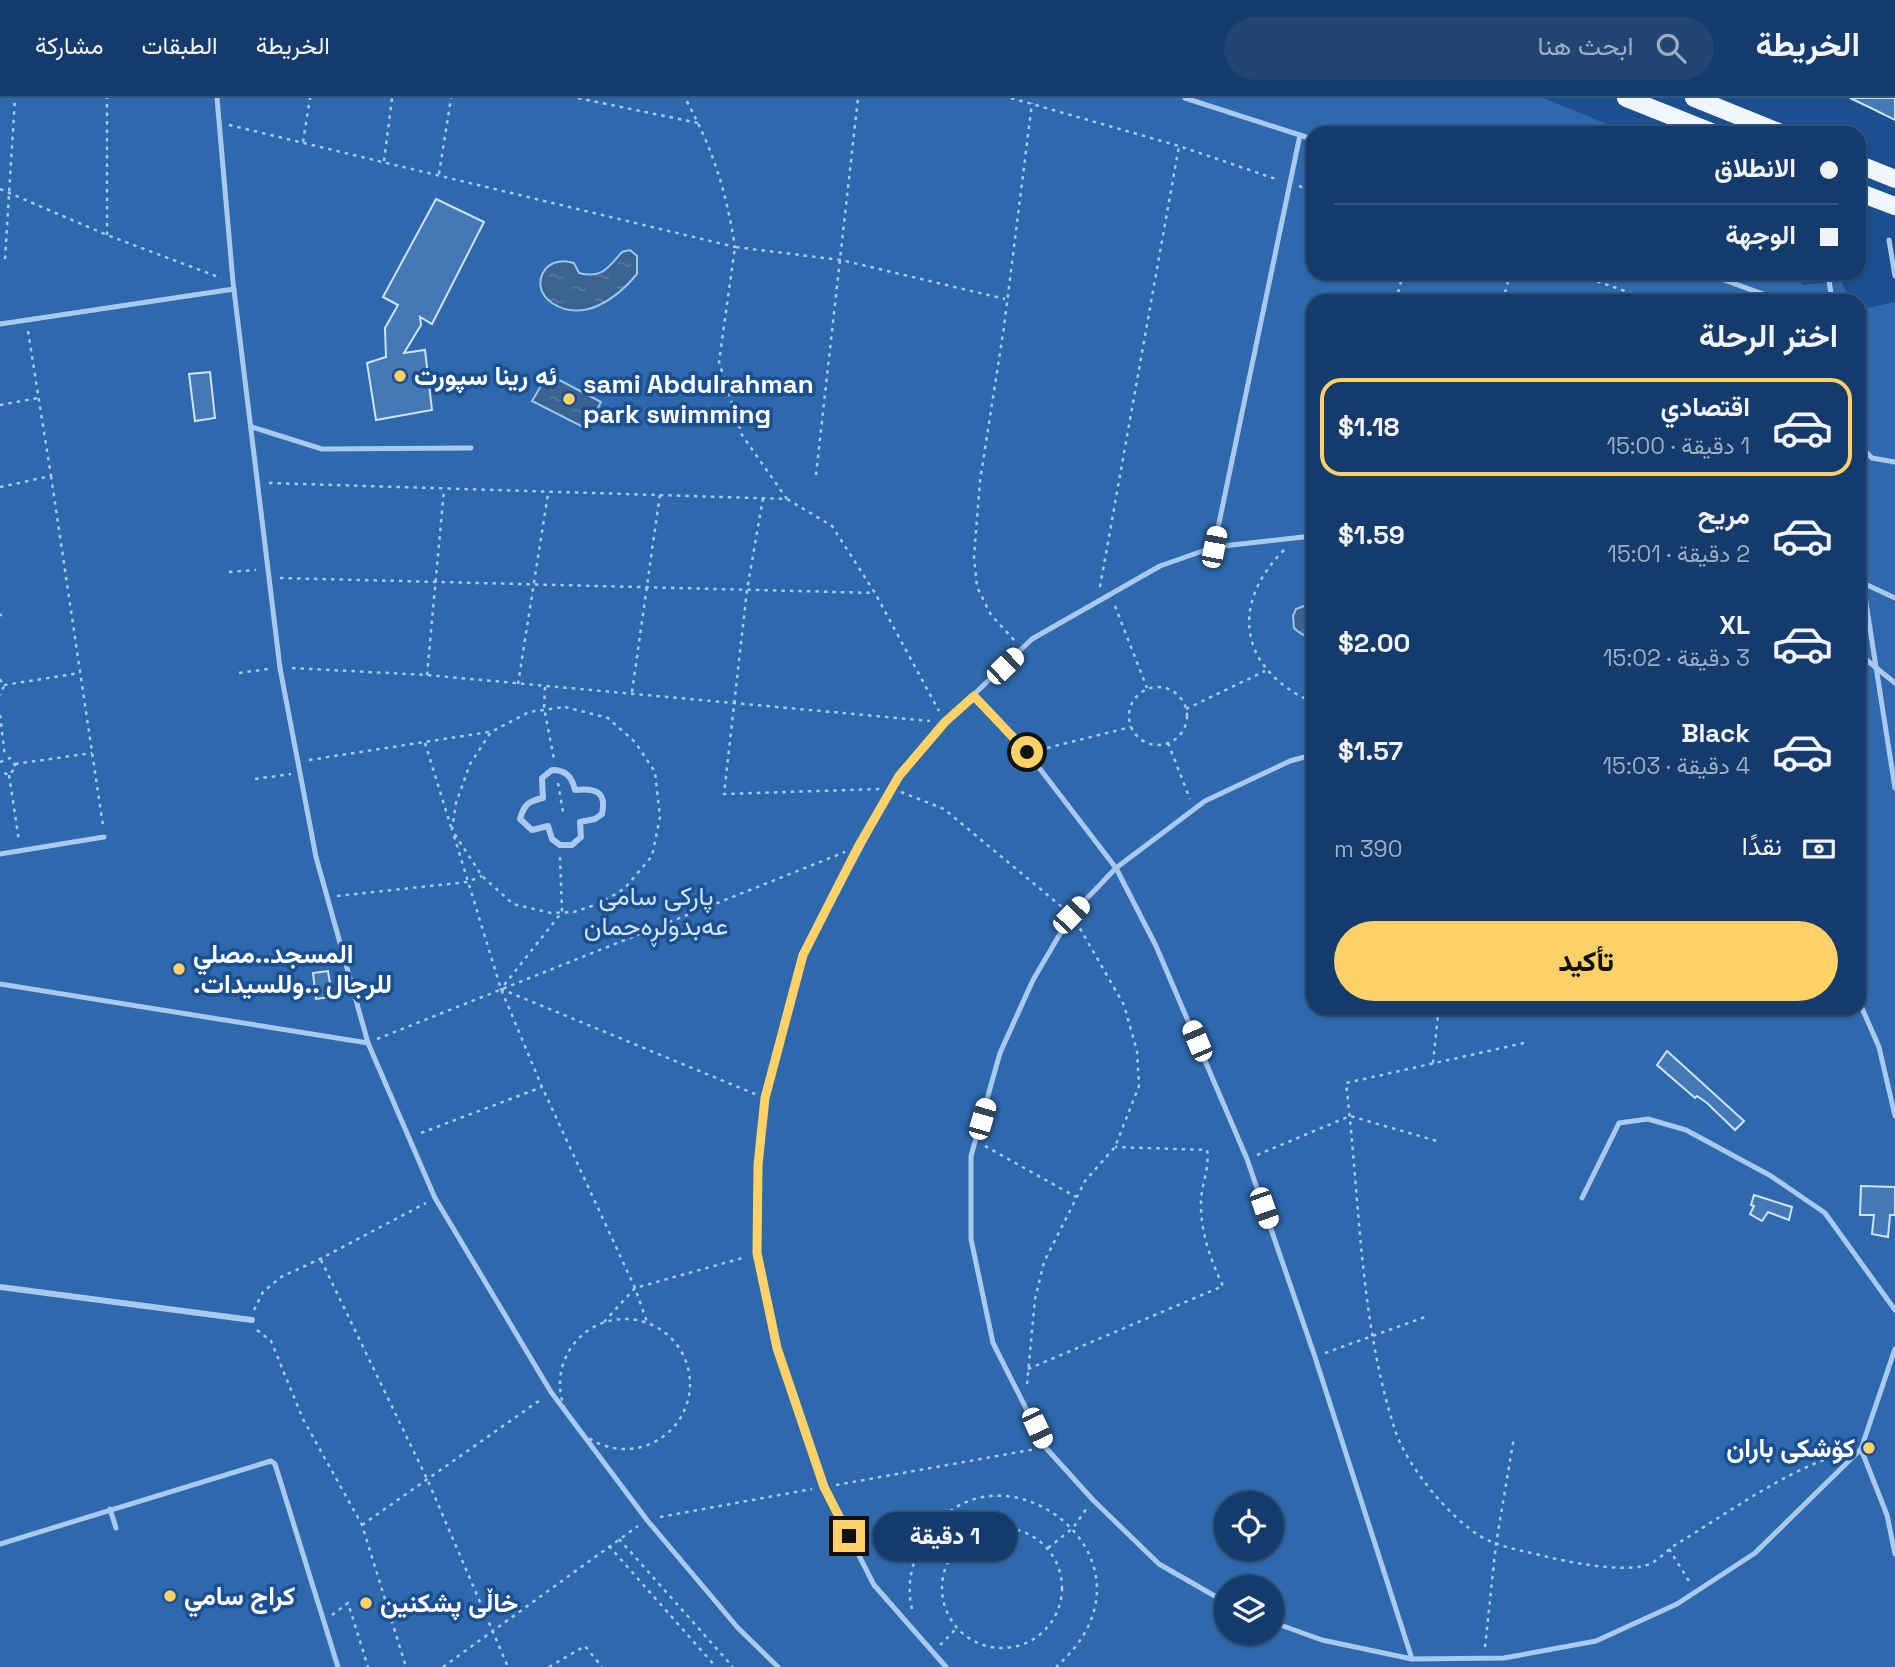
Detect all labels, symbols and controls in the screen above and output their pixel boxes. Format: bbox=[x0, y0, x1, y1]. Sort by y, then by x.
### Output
search box bbox=[1224, 17, 1714, 80]
text: الخريطة bbox=[1756, 24, 1860, 66]
text: ابحث هنا bbox=[1538, 29, 1634, 63]
icon: search bbox=[1652, 29, 1690, 67]
text: مشاركة bbox=[35, 30, 103, 61]
text: الطبقات bbox=[141, 30, 218, 61]
text: الخريطة bbox=[256, 30, 330, 61]
text: الانطلاق bbox=[1714, 151, 1796, 185]
text: الوجهة bbox=[1725, 218, 1796, 252]
text: اختر الرحلة bbox=[1699, 316, 1838, 356]
place label: ئه رينا سپورت bbox=[414, 359, 557, 394]
place label: sami Abdulrahman park swimming bbox=[583, 367, 814, 431]
marker: ئه رينا سپورت bbox=[392, 368, 408, 384]
text: اقتصادي bbox=[1661, 390, 1750, 424]
marker: sami Abdulrahman park swimming bbox=[561, 391, 577, 407]
icon: car bbox=[1771, 396, 1834, 459]
text: $1.18 bbox=[1338, 410, 1399, 444]
text: 1 دقيقة · 15:00 bbox=[1606, 431, 1750, 461]
text: مريح bbox=[1698, 498, 1750, 532]
icon: car bbox=[1771, 504, 1834, 567]
text: $1.59 bbox=[1338, 518, 1405, 552]
car bbox=[1200, 524, 1229, 570]
text: 2 دقيقة · 15:01 bbox=[1607, 539, 1750, 569]
text: XL bbox=[1719, 608, 1750, 642]
icon: car bbox=[1771, 612, 1834, 675]
text: $2.00 bbox=[1338, 626, 1410, 660]
text: 3 دقيقة · 15:02 bbox=[1603, 643, 1750, 673]
car bbox=[983, 644, 1028, 688]
text: Black bbox=[1681, 716, 1750, 750]
icon: car bbox=[1771, 720, 1834, 783]
text: $1.57 bbox=[1338, 734, 1403, 768]
route start bbox=[1011, 736, 1043, 768]
text: 4 دقيقة · 15:03 bbox=[1602, 751, 1750, 781]
text: نقدًا bbox=[1742, 829, 1782, 863]
icon: cash bbox=[1800, 830, 1838, 868]
text: 390 m bbox=[1334, 834, 1402, 864]
park label: پارکی سامی عەبدولڕەحمان bbox=[584, 879, 728, 947]
car bbox=[1049, 893, 1094, 937]
button: تأكيد bbox=[1334, 921, 1838, 1001]
place label: المسجد..مصلي .للرجال ..وللسيدات bbox=[193, 937, 392, 1001]
marker: المسجد..مصلي .للرجال ..وللسيدات bbox=[171, 961, 187, 977]
car bbox=[1180, 1018, 1215, 1064]
car bbox=[967, 1096, 998, 1142]
car bbox=[1248, 1185, 1281, 1231]
car bbox=[1019, 1405, 1056, 1451]
place label: کۆشکی باران bbox=[1726, 1431, 1855, 1465]
marker: کۆشکی باران bbox=[1861, 1440, 1877, 1456]
map controls bbox=[1214, 1491, 1284, 1645]
button: locate bbox=[1214, 1491, 1284, 1561]
callout: 1 دقيقة bbox=[874, 1512, 1017, 1560]
route end bbox=[833, 1520, 865, 1552]
text: 1 دقيقة bbox=[910, 1521, 980, 1551]
button: layers bbox=[1214, 1575, 1284, 1645]
place label: کراج سامي bbox=[184, 1579, 295, 1618]
place label: خاڵی پشکنین bbox=[380, 1586, 518, 1621]
marker: کراج سامي bbox=[162, 1588, 178, 1604]
marker: خاڵی پشکنین bbox=[358, 1595, 374, 1611]

